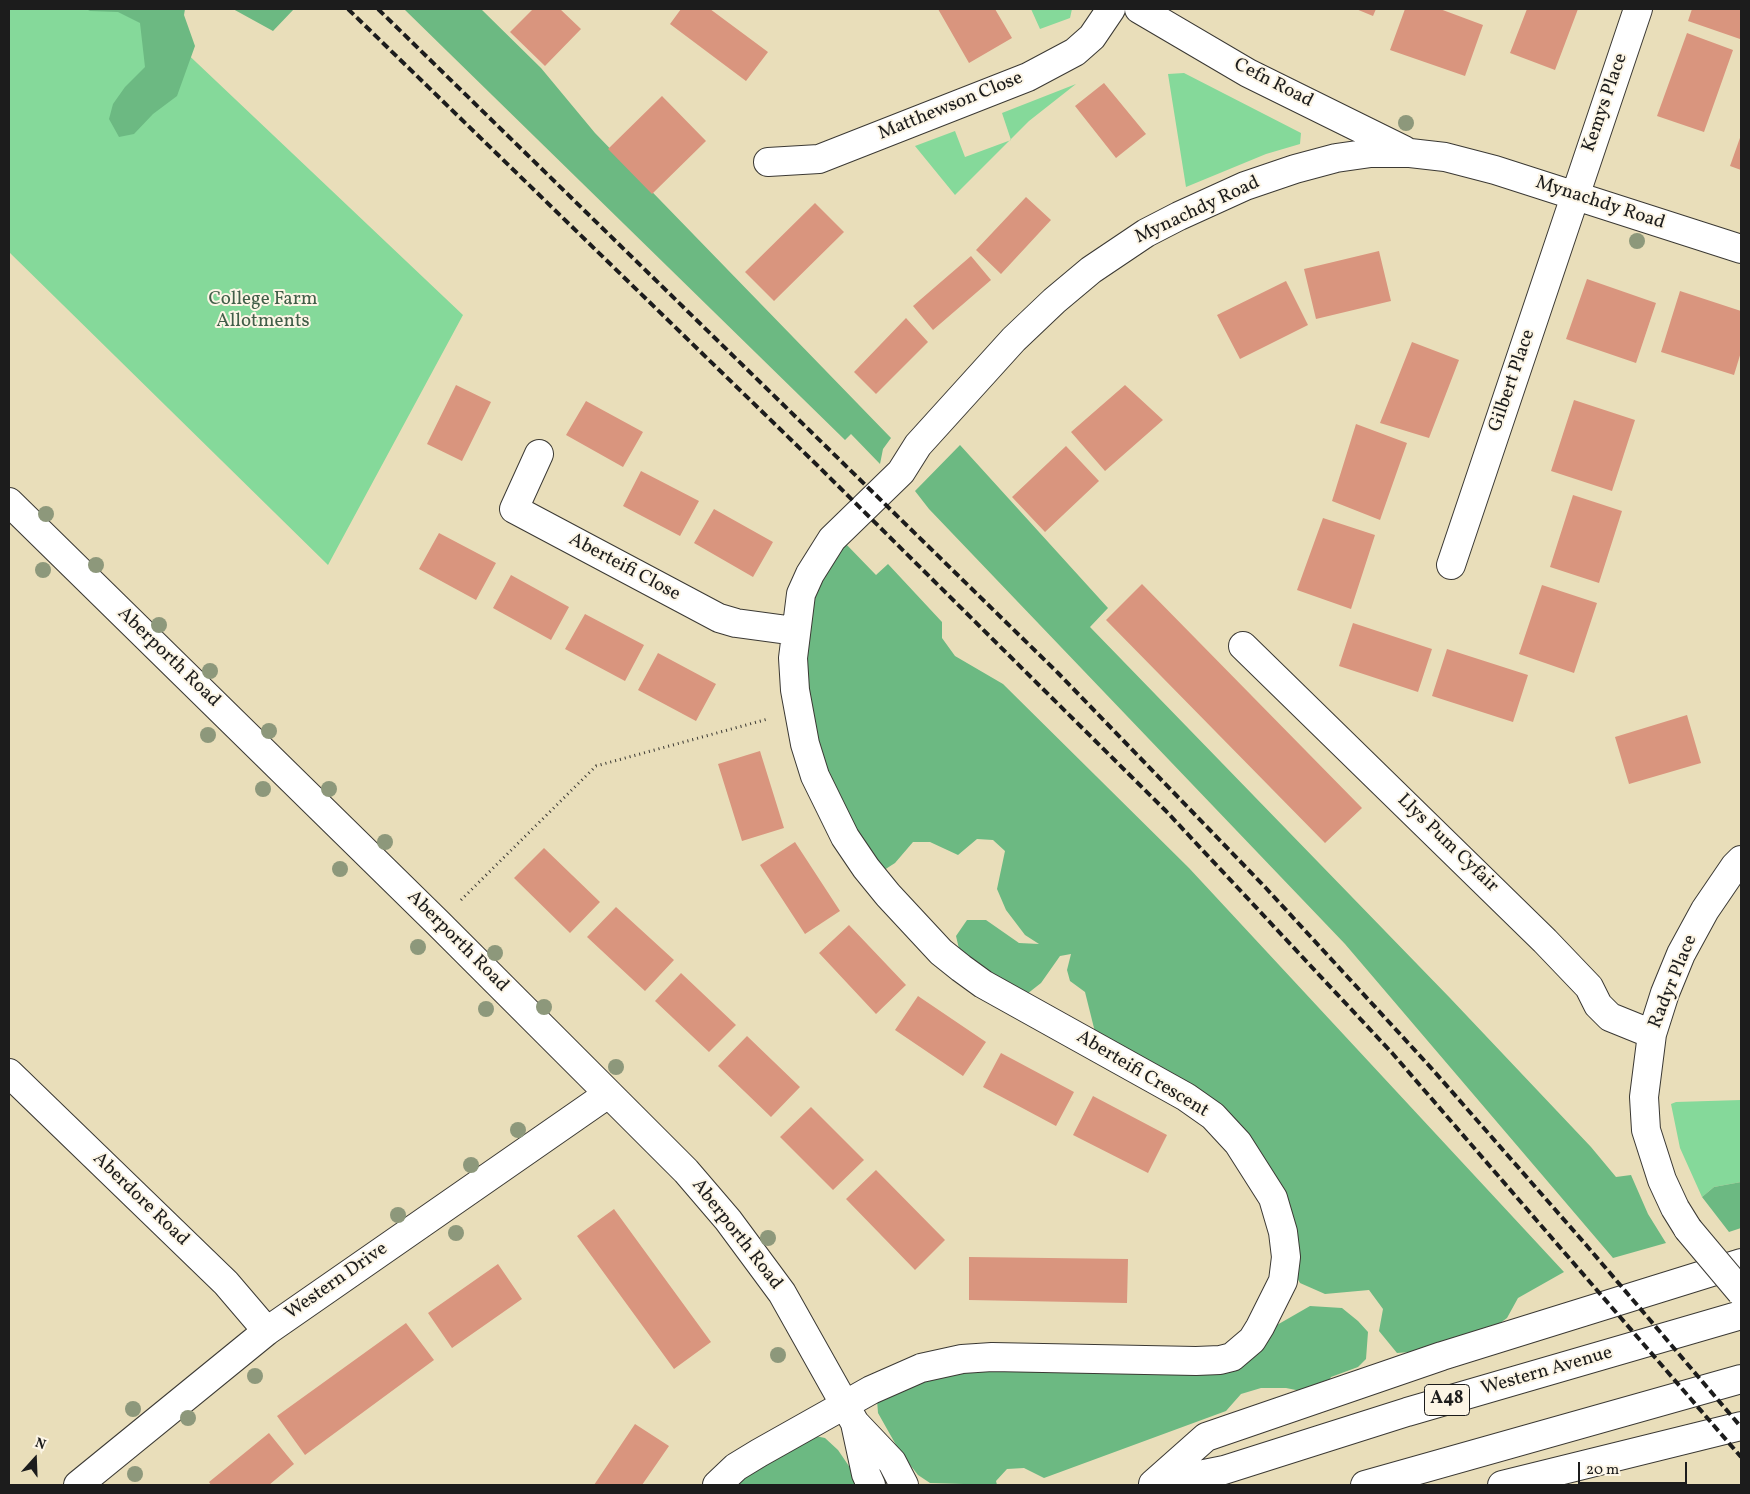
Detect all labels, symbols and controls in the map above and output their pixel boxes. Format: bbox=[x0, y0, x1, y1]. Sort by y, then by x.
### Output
street label: Kemys Place bbox=[1578, 51, 1634, 155]
street label: Cefn Road bbox=[1230, 54, 1316, 114]
street label: Matthewson Close bbox=[876, 68, 1026, 146]
street label: Mynachdy Road bbox=[1132, 172, 1264, 250]
street label: Mynachdy Road bbox=[1532, 172, 1668, 236]
park label: College Farm Allotments bbox=[208, 290, 318, 334]
street label: Gilbert Place bbox=[1485, 327, 1541, 435]
street label: Aberteifi Close bbox=[564, 529, 684, 607]
street label: Aberporth Road bbox=[112, 603, 224, 713]
street label: Llys Pum Cyfair bbox=[1391, 790, 1503, 898]
street label: Aberporth Road bbox=[401, 886, 513, 998]
street label: Radyr Place bbox=[1645, 932, 1703, 1032]
street label: Aberteifi Crescent bbox=[1072, 1026, 1212, 1124]
street label: Aberdore Road bbox=[87, 1148, 193, 1252]
street label: Aberporth Road bbox=[686, 1175, 786, 1295]
street label: Western Drive bbox=[281, 1238, 393, 1326]
street label: Western Avenue bbox=[1479, 1342, 1615, 1402]
road number: A48 bbox=[1424, 1384, 1470, 1416]
north arrow bbox=[10, 1434, 60, 1484]
text: N bbox=[32, 1434, 48, 1455]
scale bar bbox=[1580, 1452, 1689, 1484]
text: 20 m bbox=[1586, 1460, 1619, 1481]

